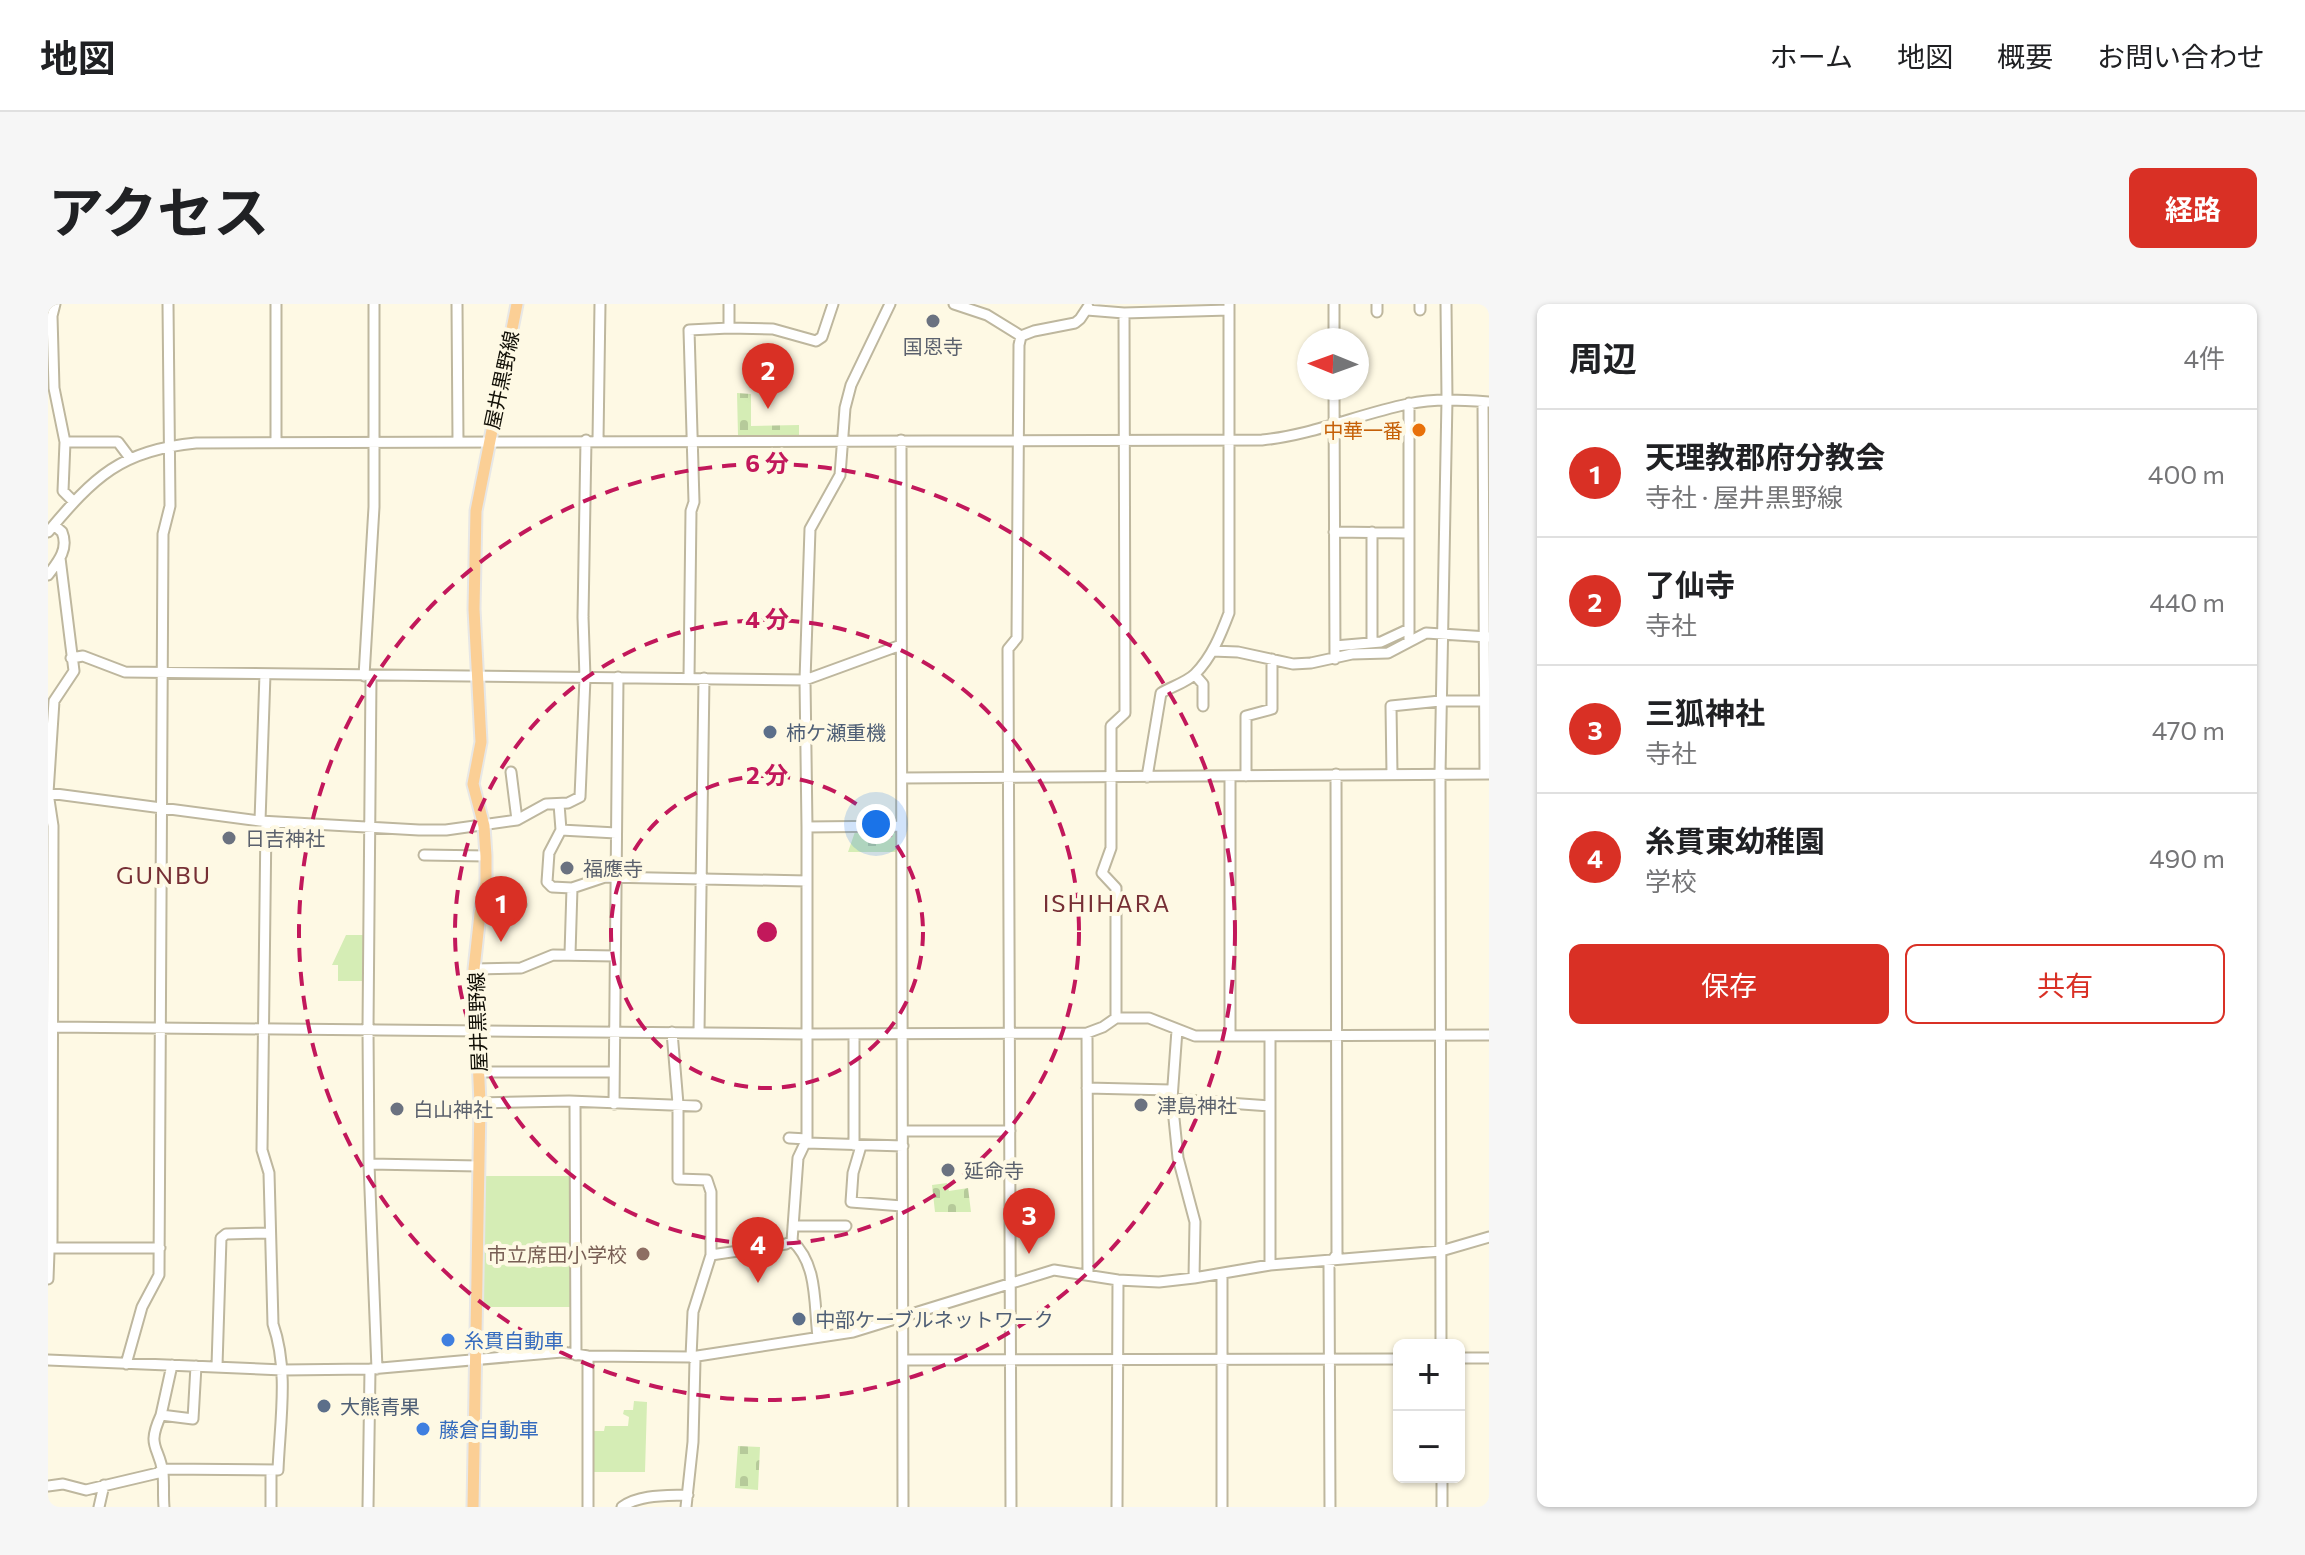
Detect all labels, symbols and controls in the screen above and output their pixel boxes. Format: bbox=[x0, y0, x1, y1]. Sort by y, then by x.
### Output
text: 地図 bbox=[40, 33, 116, 80]
text: ホーム bbox=[1770, 39, 1853, 73]
text: 地図 bbox=[1897, 39, 1953, 73]
text: 概要 bbox=[1997, 39, 2053, 73]
text: お問い合わせ bbox=[2097, 39, 2265, 73]
button: 経路 bbox=[2129, 168, 2257, 248]
text: アクセス bbox=[48, 176, 269, 245]
marker: 国恩寺 bbox=[924, 312, 942, 330]
north arrow bbox=[1297, 328, 1369, 400]
street label: 屋井黒野線 bbox=[479, 329, 523, 431]
place label: 国恩寺 bbox=[903, 334, 963, 358]
text: 周辺 bbox=[1569, 336, 1637, 378]
text: 4件 bbox=[2183, 342, 2225, 373]
pin: 2 bbox=[742, 343, 794, 409]
place label: 中華一番 bbox=[1323, 418, 1403, 442]
marker: 中華一番 bbox=[1410, 421, 1428, 439]
text: 天理教郡府分教会 bbox=[1645, 437, 1885, 474]
text: 6 分 bbox=[745, 448, 789, 477]
text: 1 bbox=[1589, 458, 1601, 489]
text: 400 m bbox=[2148, 458, 2225, 489]
text: 寺社 · 屋井黒野線 bbox=[1645, 481, 1843, 512]
text: 了仙寺 bbox=[1645, 565, 1735, 602]
text: 2 bbox=[1588, 586, 1602, 617]
text: 440 m bbox=[2149, 586, 2225, 617]
text: 4 分 bbox=[745, 604, 789, 633]
text: 寺社 bbox=[1645, 609, 1697, 640]
text: 三狐神社 bbox=[1645, 693, 1765, 730]
text: 3 bbox=[1587, 714, 1603, 745]
text: 470 m bbox=[2152, 714, 2225, 745]
place label: 柿ケ瀬重機 bbox=[786, 720, 886, 744]
marker: 柿ケ瀬重機 bbox=[761, 723, 779, 741]
text: 寺社 bbox=[1645, 737, 1697, 768]
text: 2 分 bbox=[746, 760, 788, 789]
your location bbox=[856, 804, 896, 844]
text: 糸貫東幼稚園 bbox=[1645, 821, 1825, 858]
place label: 日吉神社 bbox=[245, 826, 325, 850]
marker: 日吉神社 bbox=[220, 829, 238, 847]
text: 4 bbox=[1587, 842, 1603, 873]
text: 490 m bbox=[2149, 842, 2225, 873]
place label: 福應寺 bbox=[583, 856, 643, 880]
marker: 福應寺 bbox=[558, 859, 576, 877]
district label: GUNBU bbox=[116, 860, 212, 889]
text: 学校 bbox=[1645, 865, 1697, 896]
pin: 1 bbox=[475, 876, 527, 942]
district label: ISHIHARA bbox=[1043, 888, 1171, 917]
centre of rings bbox=[753, 918, 781, 946]
button: 保存 bbox=[1569, 944, 1889, 1024]
button: 共有 bbox=[1905, 944, 2225, 1024]
street label: 屋井黒野線 bbox=[463, 972, 491, 1072]
place label: 津島神社 bbox=[1157, 1093, 1237, 1117]
marker: 津島神社 bbox=[1132, 1096, 1150, 1114]
place label: 白山神社 bbox=[413, 1097, 493, 1121]
marker: 白山神社 bbox=[388, 1100, 406, 1118]
place label: 延命寺 bbox=[964, 1158, 1024, 1182]
marker: 延命寺 bbox=[939, 1161, 957, 1179]
pin: 3 bbox=[1003, 1188, 1055, 1254]
pin: 4 bbox=[732, 1217, 784, 1283]
place label: 市立席田小学校 bbox=[487, 1242, 627, 1266]
marker: 市立席田小学校 bbox=[634, 1245, 652, 1263]
place label: 中部ケーブルネットワーク bbox=[815, 1307, 1054, 1331]
marker: 中部ケーブルネットワーク bbox=[790, 1310, 808, 1328]
place label: 糸貫自動車 bbox=[464, 1328, 564, 1352]
marker: 糸貫自動車 bbox=[439, 1331, 457, 1349]
map controls bbox=[1393, 1339, 1465, 1483]
button: + bbox=[1393, 1339, 1465, 1411]
place label: 大熊青果 bbox=[340, 1394, 420, 1418]
marker: 大熊青果 bbox=[315, 1397, 333, 1415]
button: − bbox=[1393, 1411, 1465, 1483]
place label: 藤倉自動車 bbox=[439, 1417, 539, 1441]
marker: 藤倉自動車 bbox=[414, 1420, 432, 1438]

